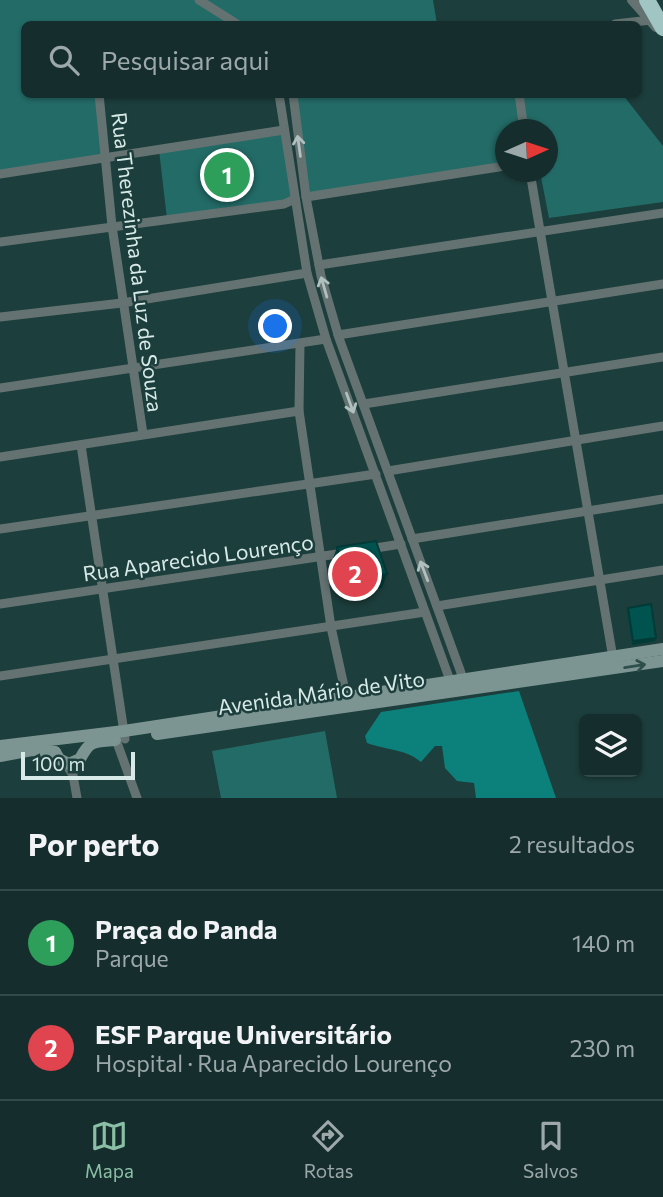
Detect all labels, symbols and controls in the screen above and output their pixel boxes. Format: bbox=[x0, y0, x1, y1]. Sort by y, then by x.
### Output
search box bbox=[21, 21, 642, 98]
icon: search bbox=[45, 41, 83, 79]
text: Pesquisar aqui bbox=[101, 44, 270, 75]
street label: Rua Therezinha da Luz de Souza bbox=[107, 111, 169, 413]
north arrow bbox=[495, 119, 558, 182]
one-way arrow bbox=[293, 135, 306, 158]
pin: 1 bbox=[204, 149, 250, 201]
one-way arrow bbox=[317, 276, 330, 298]
your location bbox=[258, 309, 292, 343]
one-way arrow bbox=[345, 392, 357, 414]
street label: Rua Aparecido Lourenço bbox=[81, 528, 315, 586]
pin: 2 bbox=[332, 548, 378, 600]
one-way arrow bbox=[417, 560, 429, 582]
one-way arrow bbox=[623, 659, 645, 672]
street label: Avenida Mário de Vito bbox=[216, 665, 426, 719]
map controls bbox=[579, 714, 642, 777]
button: layers bbox=[579, 714, 642, 777]
scale bar bbox=[21, 749, 135, 781]
text: 100 m bbox=[32, 752, 85, 775]
text: Por perto bbox=[28, 825, 160, 862]
text: 2 resultados bbox=[509, 830, 635, 858]
text: Praça do Panda bbox=[95, 913, 278, 944]
text: 1 bbox=[46, 929, 56, 957]
text: 140 m bbox=[572, 929, 635, 957]
text: Parque bbox=[95, 944, 169, 972]
text: ESF Parque Universitário bbox=[95, 1018, 392, 1049]
text: 2 bbox=[44, 1034, 58, 1062]
text: 230 m bbox=[570, 1034, 635, 1062]
text: Hospital · Rua Aparecido Lourenço bbox=[95, 1049, 452, 1077]
tab: Mapa bbox=[85, 1117, 134, 1182]
tab: Rotas bbox=[304, 1117, 353, 1182]
tab: Salvos bbox=[523, 1117, 578, 1182]

